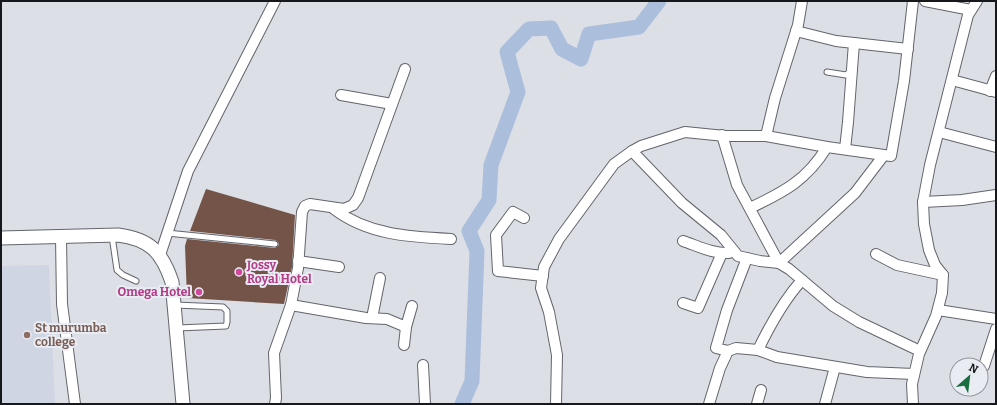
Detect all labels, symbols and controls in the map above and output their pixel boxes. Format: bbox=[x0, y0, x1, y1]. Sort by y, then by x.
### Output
place label: Jossy Royal Hotel bbox=[246, 258, 312, 286]
marker: Jossy Royal Hotel bbox=[234, 267, 244, 277]
place label: Omega Hotel bbox=[118, 285, 191, 299]
marker: Omega Hotel bbox=[194, 287, 204, 297]
place label: St murumba college bbox=[35, 321, 107, 349]
marker: St murumba college bbox=[22, 330, 32, 340]
north arrow bbox=[949, 357, 989, 397]
text: N bbox=[967, 361, 981, 377]

